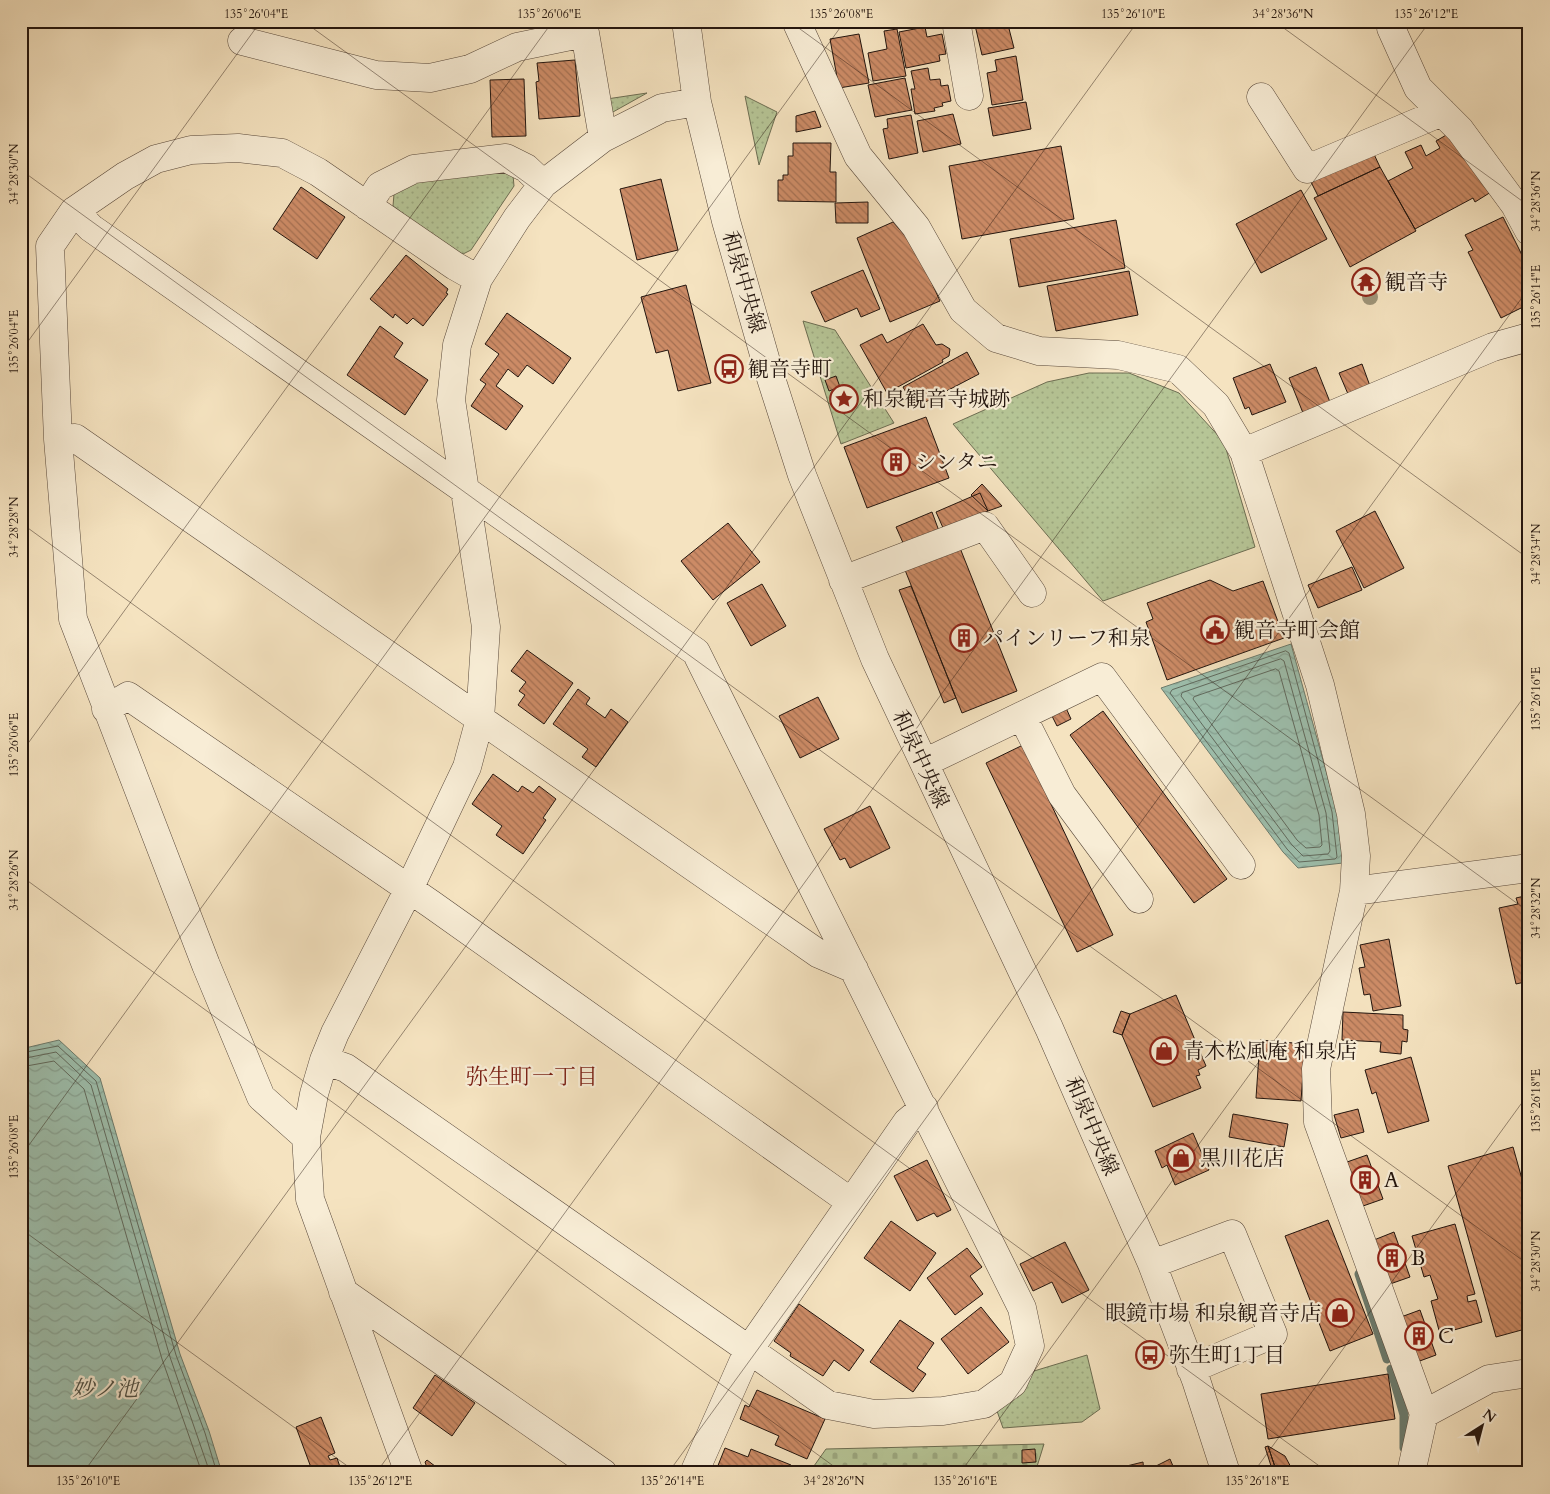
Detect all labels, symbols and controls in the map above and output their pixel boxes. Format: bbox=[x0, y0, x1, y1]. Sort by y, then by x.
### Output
text: 135°26'04"E bbox=[224, 6, 288, 22]
text: 135°26'06"E bbox=[517, 6, 581, 22]
text: 135°26'08"E bbox=[809, 6, 873, 22]
text: 135°26'10"E bbox=[1101, 6, 1165, 22]
text: 34°28'36"N bbox=[1253, 6, 1314, 22]
text: 135°26'12"E bbox=[1394, 6, 1458, 22]
text: 34°28'30"N bbox=[6, 143, 22, 204]
text: 34°28'36"N bbox=[1528, 170, 1544, 231]
street label: 和泉中央線 bbox=[715, 228, 772, 337]
text: 135°26'14"E bbox=[1528, 265, 1544, 329]
temple icon: 観音寺 bbox=[1351, 267, 1381, 297]
place label: 観音寺 bbox=[1385, 268, 1448, 297]
text: 135°26'04"E bbox=[6, 310, 22, 374]
bus stop icon: 観音寺町 bbox=[714, 354, 744, 384]
place label: 観音寺町 bbox=[748, 355, 832, 384]
place icon: 和泉観音寺城跡 bbox=[829, 384, 859, 414]
place label: 和泉観音寺城跡 bbox=[863, 385, 1010, 414]
building icon: シンタニ bbox=[881, 447, 911, 477]
place label: シンタニ bbox=[915, 448, 998, 477]
text: 34°28'28"N bbox=[6, 496, 22, 557]
text: 34°28'34"N bbox=[1528, 523, 1544, 584]
public building icon: 観音寺町会館 bbox=[1200, 615, 1230, 645]
place label: 観音寺町会館 bbox=[1234, 616, 1360, 645]
building icon: パインリーフ和泉 bbox=[949, 623, 979, 653]
place label: パインリーフ和泉 bbox=[983, 624, 1150, 653]
text: 135°26'16"E bbox=[1528, 667, 1544, 731]
street label: 和泉中央線 bbox=[885, 706, 956, 813]
text: 135°26'06"E bbox=[6, 713, 22, 777]
text: 34°28'26"N bbox=[6, 849, 22, 910]
text: 34°28'32"N bbox=[1528, 877, 1544, 938]
shop icon: 青木松風庵 和泉店 bbox=[1149, 1036, 1179, 1066]
place label: 青木松風庵 和泉店 bbox=[1183, 1037, 1357, 1066]
district label: 弥生町一丁目 bbox=[466, 1062, 598, 1092]
text: 135°26'18"E bbox=[1528, 1069, 1544, 1133]
street label: 和泉中央線 bbox=[1058, 1072, 1125, 1180]
text: 135°26'08"E bbox=[6, 1115, 22, 1179]
shop icon: 黒川花店 bbox=[1166, 1143, 1196, 1173]
place label: 黒川花店 bbox=[1200, 1144, 1284, 1173]
building icon: A bbox=[1350, 1165, 1380, 1195]
place label: A bbox=[1384, 1166, 1399, 1195]
text: 34°28'30"N bbox=[1528, 1230, 1544, 1291]
building icon: B bbox=[1377, 1243, 1407, 1273]
place label: B bbox=[1411, 1244, 1425, 1273]
shop icon: 眼鏡市場 和泉観音寺店 bbox=[1325, 1298, 1355, 1328]
place label: 眼鏡市場 和泉観音寺店 bbox=[1105, 1299, 1321, 1328]
building icon: C bbox=[1404, 1321, 1434, 1351]
place label: C bbox=[1438, 1322, 1454, 1351]
bus stop icon: 弥生町1丁目 bbox=[1135, 1340, 1165, 1370]
place label: 弥生町1丁目 bbox=[1169, 1341, 1285, 1370]
water label: 妙ノ池 bbox=[72, 1374, 141, 1404]
north arrow bbox=[1458, 1402, 1508, 1452]
text: N bbox=[1479, 1405, 1500, 1427]
text: 135°26'10"E bbox=[56, 1473, 120, 1489]
text: 135°26'12"E bbox=[348, 1473, 412, 1489]
text: 135°26'14"E bbox=[640, 1473, 704, 1489]
text: 34°28'26"N bbox=[804, 1473, 865, 1489]
text: 135°26'16"E bbox=[933, 1473, 997, 1489]
text: 135°26'18"E bbox=[1225, 1473, 1289, 1489]

